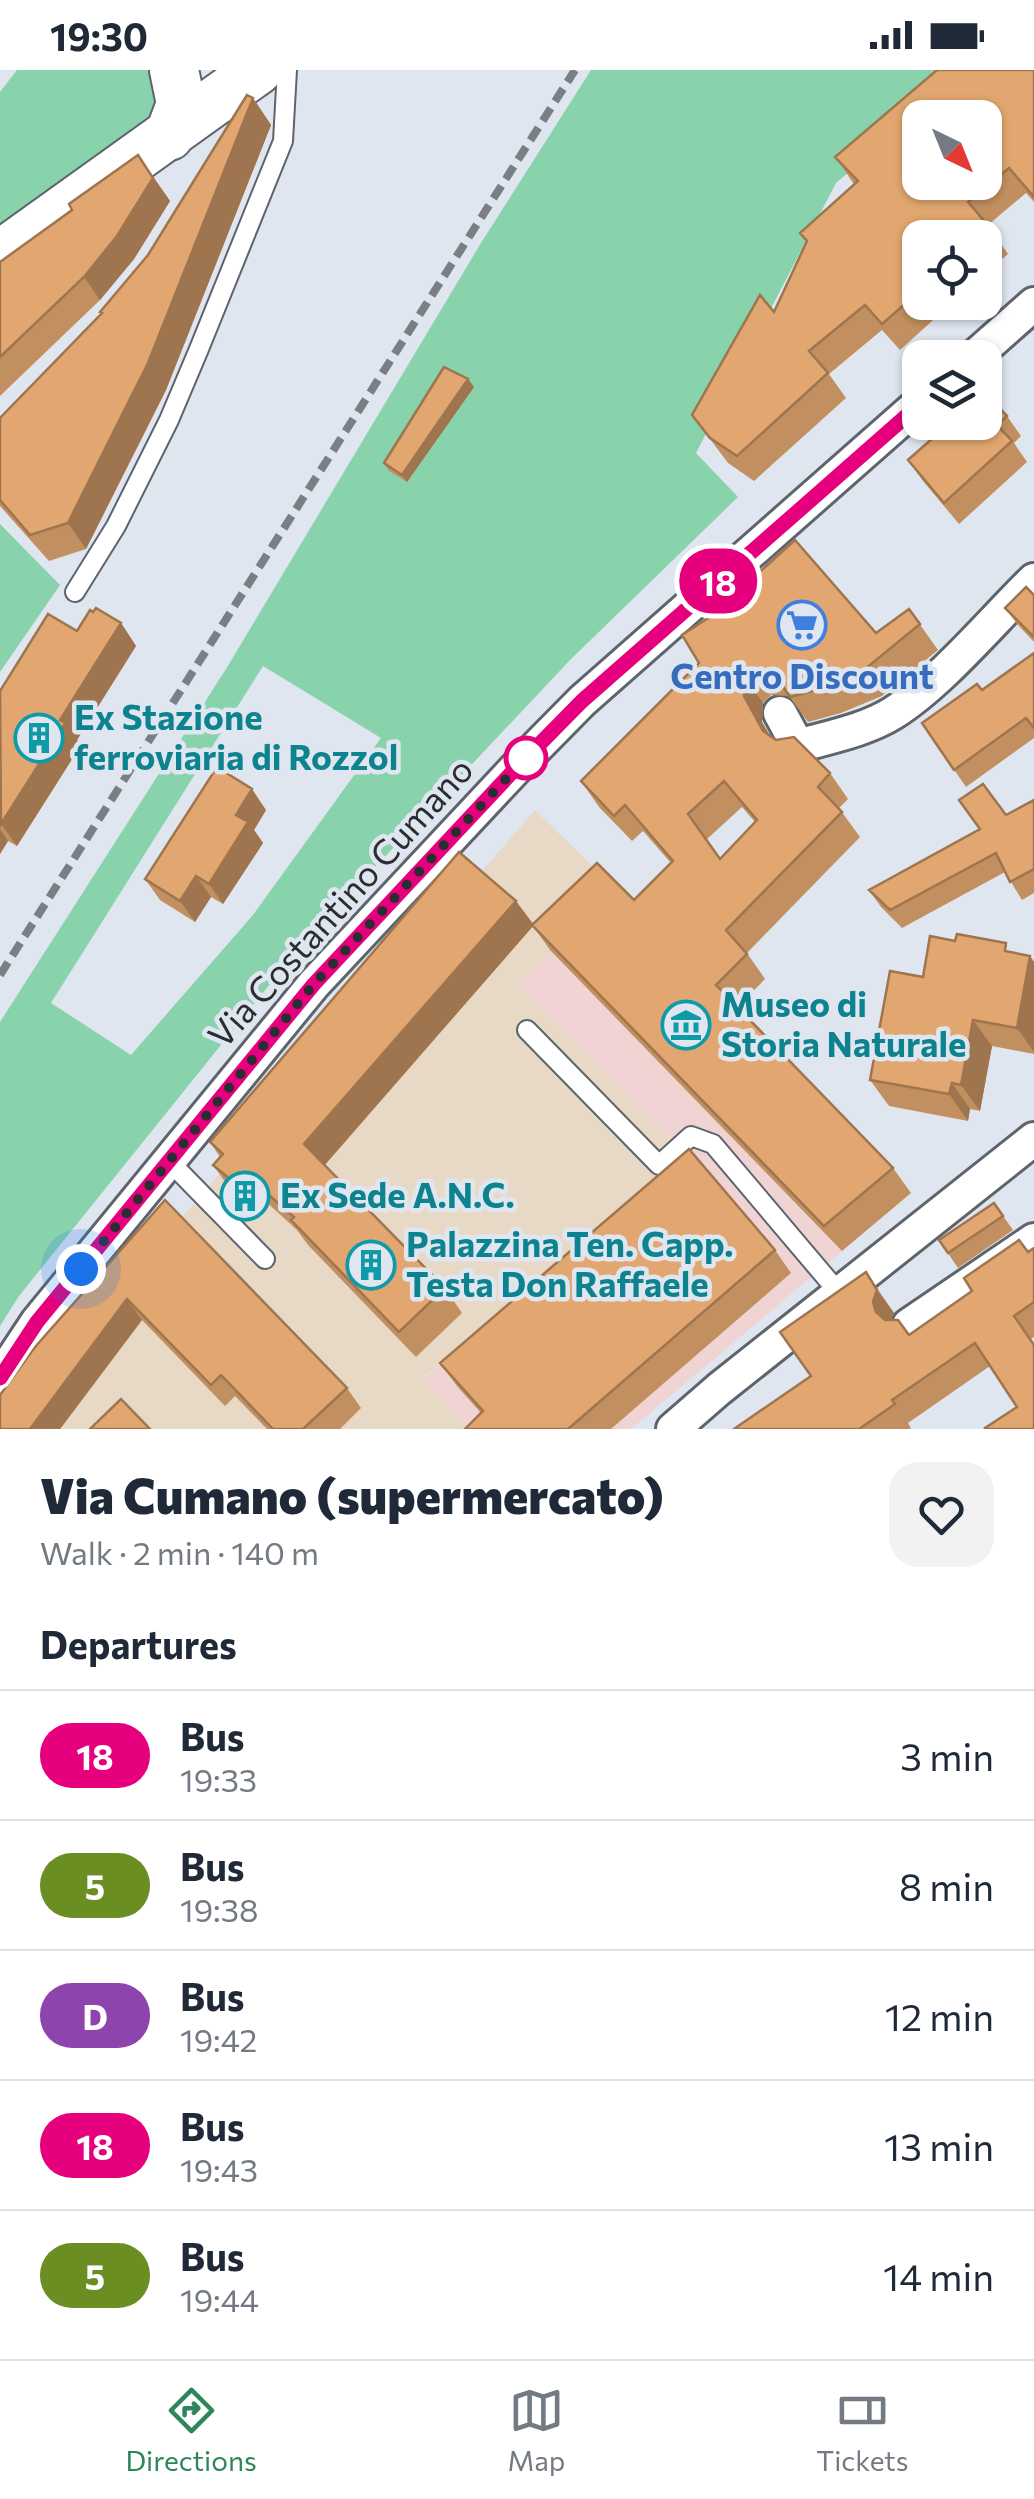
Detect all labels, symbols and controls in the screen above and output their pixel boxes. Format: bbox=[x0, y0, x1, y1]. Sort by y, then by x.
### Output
text: 19:30 bbox=[50, 12, 148, 59]
north arrow bbox=[902, 100, 1002, 200]
map controls bbox=[902, 100, 1002, 440]
button: locate bbox=[902, 220, 1002, 320]
button: layers bbox=[902, 340, 1002, 440]
line badge: 18 bbox=[673, 548, 763, 614]
text: 18 bbox=[699, 560, 737, 603]
supermarket icon: Centro Discount bbox=[776, 599, 828, 651]
place label: Centro Discount bbox=[670, 653, 934, 696]
place label: Ex Stazione ferroviaria di Rozzol bbox=[74, 694, 398, 777]
building icon: Ex Stazione ferroviaria di Rozzol bbox=[13, 712, 65, 764]
unlabelled marker bbox=[505, 737, 547, 779]
street label: Via Costantino Cumano bbox=[198, 747, 481, 1055]
place label: Museo di Storia Naturale bbox=[721, 981, 967, 1064]
museum icon: Museo di Storia Naturale bbox=[660, 999, 712, 1051]
building icon: Ex Sede A.N.C. bbox=[219, 1170, 271, 1222]
place label: Ex Sede A.N.C. bbox=[280, 1172, 515, 1215]
place label: Palazzina Ten. Capp. Testa Don Raffaele bbox=[406, 1221, 733, 1304]
building icon: Palazzina Ten. Capp. Testa Don Raffaele bbox=[345, 1239, 397, 1291]
your location bbox=[56, 1244, 106, 1294]
button: heart bbox=[889, 1462, 994, 1567]
text: Via Cumano (supermercato) bbox=[40, 1465, 664, 1524]
text: Walk · 2 min · 140 m bbox=[40, 1532, 319, 1572]
text: Departures bbox=[40, 1620, 237, 1667]
text: Bus bbox=[180, 1712, 245, 1759]
text: 3 min bbox=[900, 1732, 994, 1779]
text: 18 bbox=[76, 1734, 114, 1777]
text: 19:33 bbox=[180, 1759, 257, 1799]
text: Bus bbox=[180, 1842, 245, 1889]
text: 8 min bbox=[899, 1862, 994, 1909]
text: 5 bbox=[85, 1864, 105, 1907]
text: 19:38 bbox=[180, 1889, 258, 1929]
text: Bus bbox=[180, 1972, 245, 2019]
text: 12 min bbox=[885, 1992, 994, 2039]
text: D bbox=[82, 1994, 108, 2037]
text: 19:42 bbox=[180, 2019, 257, 2059]
text: Bus bbox=[180, 2102, 245, 2149]
text: 13 min bbox=[884, 2122, 994, 2169]
text: 18 bbox=[76, 2124, 114, 2167]
text: 19:43 bbox=[180, 2149, 258, 2189]
text: Bus bbox=[180, 2232, 245, 2279]
text: 14 min bbox=[883, 2252, 994, 2299]
text: 5 bbox=[85, 2254, 105, 2297]
text: 19:44 bbox=[180, 2279, 259, 2319]
tab: Directions bbox=[125, 2383, 257, 2477]
tab: Map bbox=[508, 2383, 565, 2477]
tab: Tickets bbox=[816, 2383, 909, 2477]

